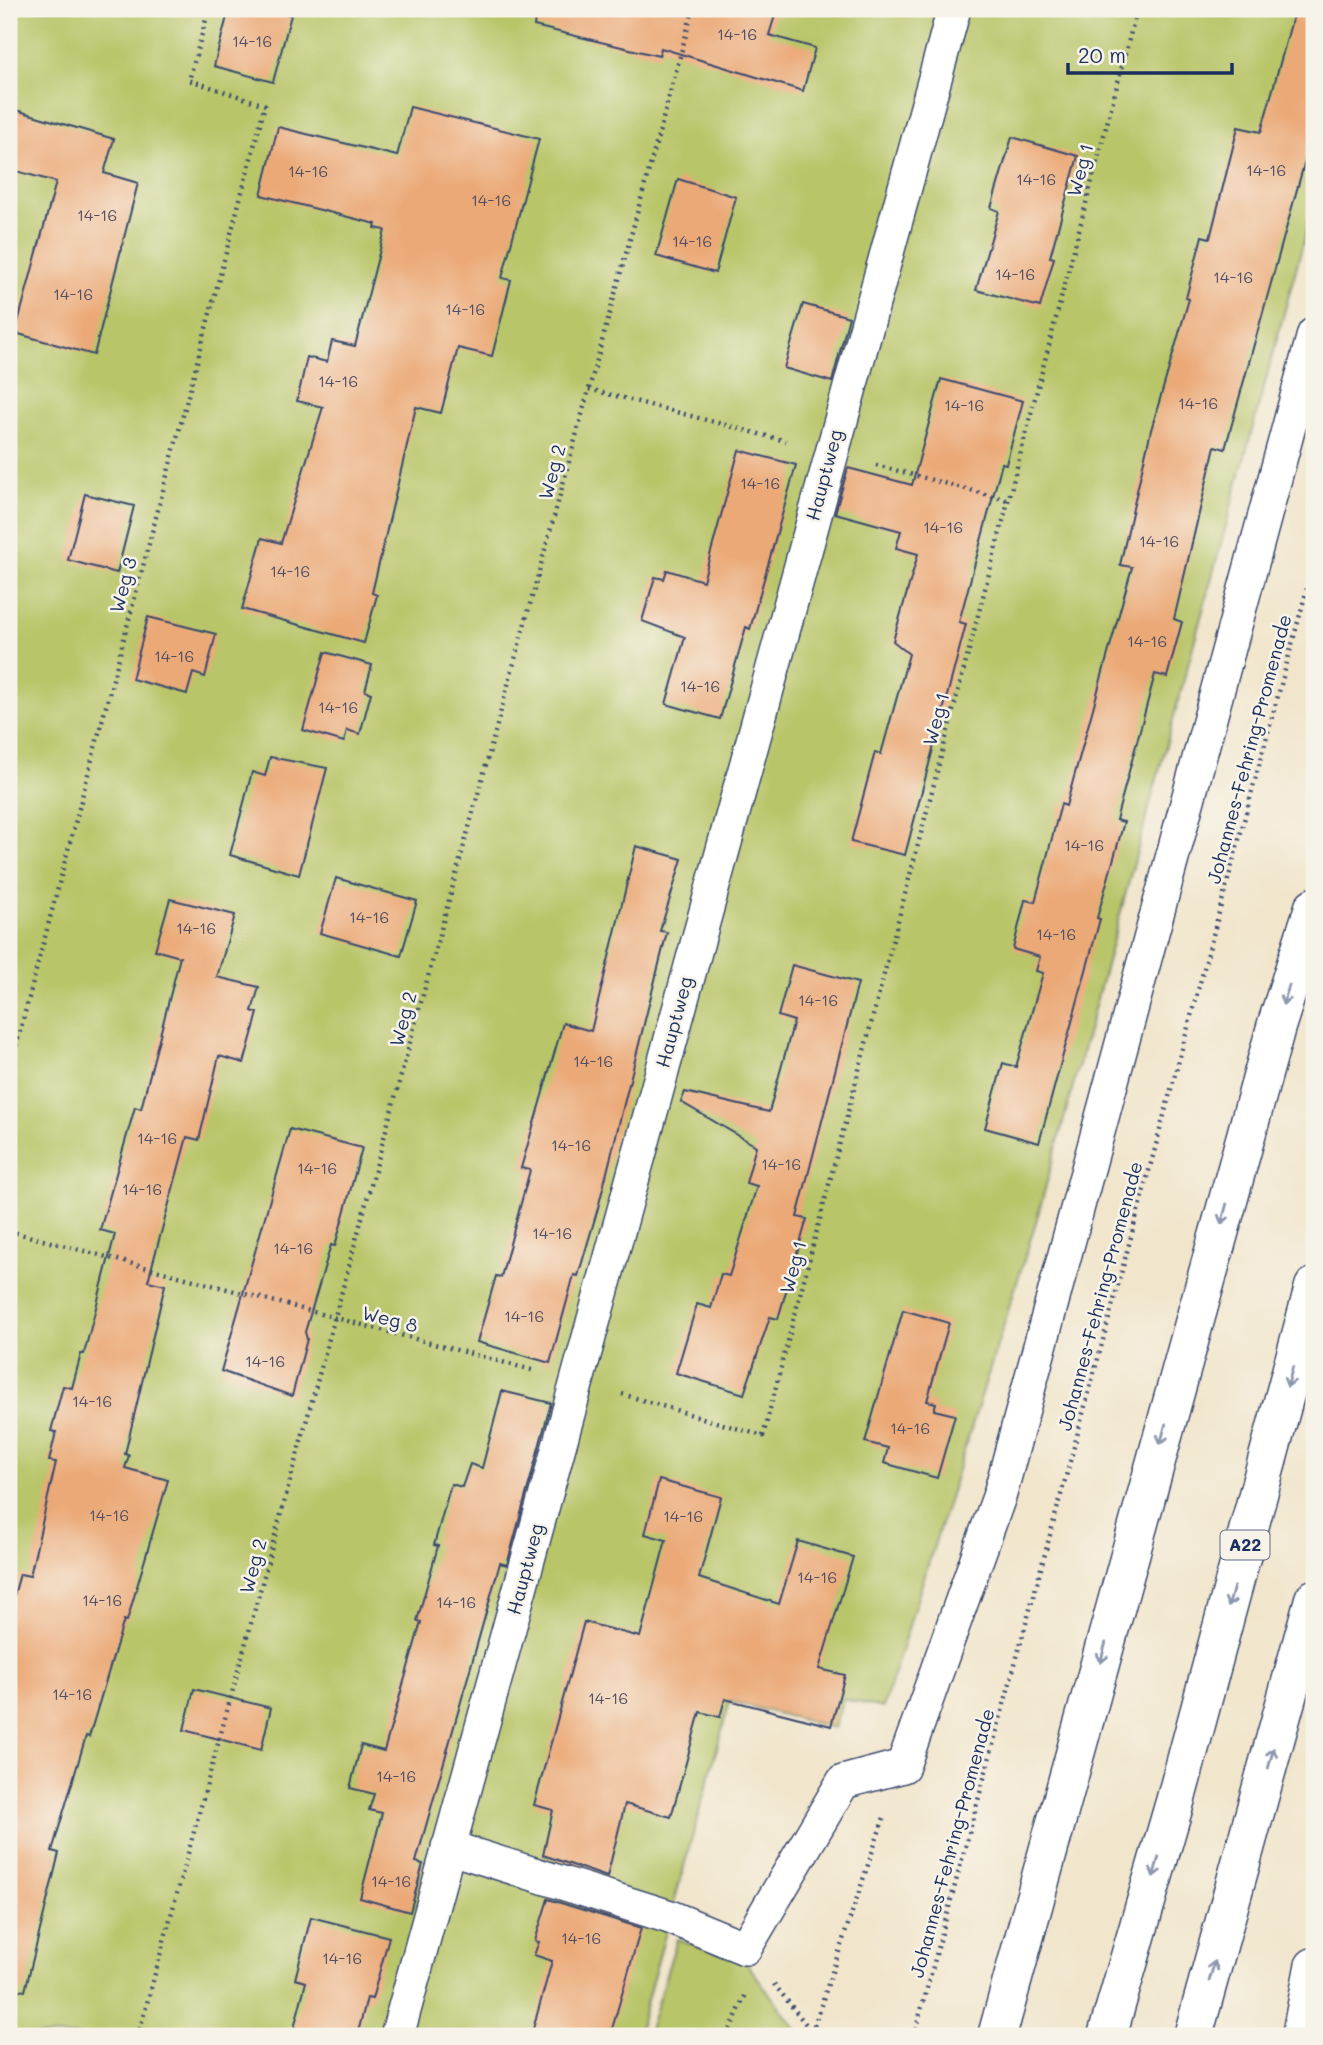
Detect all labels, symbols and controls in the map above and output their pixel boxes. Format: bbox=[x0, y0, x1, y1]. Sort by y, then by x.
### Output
house number: 14-16 bbox=[717, 23, 757, 44]
house number: 14-16 bbox=[232, 30, 272, 51]
scale bar bbox=[1068, 32, 1232, 76]
text: 20 m bbox=[1078, 41, 1126, 68]
street label: Weg 1 bbox=[1060, 141, 1099, 199]
house number: 14-16 bbox=[1246, 159, 1286, 180]
house number: 14-16 bbox=[288, 160, 328, 181]
house number: 14-16 bbox=[1016, 168, 1056, 189]
house number: 14-16 bbox=[471, 189, 511, 210]
house number: 14-16 bbox=[77, 204, 117, 225]
house number: 14-16 bbox=[672, 230, 712, 251]
house number: 14-16 bbox=[995, 263, 1035, 284]
house number: 14-16 bbox=[1213, 266, 1253, 287]
house number: 14-16 bbox=[53, 283, 93, 304]
house number: 14-16 bbox=[445, 298, 485, 319]
house number: 14-16 bbox=[318, 370, 358, 391]
house number: 14-16 bbox=[1178, 392, 1218, 413]
house number: 14-16 bbox=[944, 394, 984, 415]
street label: Hauptweg bbox=[799, 427, 848, 523]
street label: Weg 2 bbox=[532, 442, 571, 502]
house number: 14-16 bbox=[740, 472, 780, 493]
house number: 14-16 bbox=[923, 516, 963, 537]
house number: 14-16 bbox=[1139, 530, 1179, 551]
street label: Weg 3 bbox=[103, 554, 142, 615]
house number: 14-16 bbox=[270, 560, 310, 581]
street label: Johannes-Fehring-Promenade bbox=[1200, 611, 1297, 886]
house number: 14-16 bbox=[1127, 630, 1167, 651]
house number: 14-16 bbox=[154, 645, 194, 666]
house number: 14-16 bbox=[680, 675, 720, 696]
street label: Weg 1 bbox=[916, 690, 955, 748]
house number: 14-16 bbox=[318, 696, 358, 717]
house number: 14-16 bbox=[1064, 834, 1104, 855]
house number: 14-16 bbox=[349, 906, 389, 927]
house number: 14-16 bbox=[176, 917, 216, 938]
house number: 14-16 bbox=[1036, 923, 1076, 944]
street label: Hauptweg bbox=[649, 974, 698, 1070]
one-way arrow bbox=[1278, 984, 1291, 1006]
street label: Weg 2 bbox=[383, 989, 422, 1049]
house number: 14-16 bbox=[798, 989, 838, 1010]
house number: 14-16 bbox=[573, 1050, 613, 1071]
house number: 14-16 bbox=[137, 1127, 177, 1148]
house number: 14-16 bbox=[551, 1134, 591, 1155]
house number: 14-16 bbox=[761, 1153, 801, 1174]
house number: 14-16 bbox=[297, 1157, 337, 1178]
street label: Johannes-Fehring-Promenade bbox=[1051, 1158, 1148, 1433]
house number: 14-16 bbox=[122, 1178, 162, 1199]
one-way arrow bbox=[1217, 1203, 1230, 1225]
house number: 14-16 bbox=[532, 1222, 572, 1243]
house number: 14-16 bbox=[273, 1237, 313, 1258]
street label: Weg 1 bbox=[773, 1238, 812, 1296]
street label: Weg 8 bbox=[359, 1299, 421, 1338]
house number: 14-16 bbox=[504, 1305, 544, 1326]
house number: 14-16 bbox=[245, 1350, 285, 1371]
one-way arrow bbox=[1283, 1365, 1296, 1388]
house number: 14-16 bbox=[72, 1390, 112, 1411]
house number: 14-16 bbox=[890, 1417, 930, 1438]
one-way arrow bbox=[1156, 1422, 1169, 1444]
house number: 14-16 bbox=[89, 1504, 129, 1525]
house number: 14-16 bbox=[663, 1505, 703, 1526]
street label: Hauptweg bbox=[500, 1521, 549, 1617]
road number: A22 bbox=[1220, 1530, 1270, 1560]
street label: Weg 2 bbox=[233, 1536, 272, 1596]
house number: 14-16 bbox=[797, 1566, 837, 1587]
one-way arrow bbox=[1223, 1585, 1236, 1607]
house number: 14-16 bbox=[82, 1589, 122, 1610]
house number: 14-16 bbox=[436, 1591, 476, 1612]
one-way arrow bbox=[1096, 1641, 1109, 1664]
house number: 14-16 bbox=[52, 1683, 92, 1704]
house number: 14-16 bbox=[588, 1687, 628, 1708]
street label: Johannes-Fehring-Promenade bbox=[903, 1705, 1000, 1980]
one-way arrow bbox=[1266, 1747, 1279, 1769]
house number: 14-16 bbox=[376, 1765, 416, 1786]
one-way arrow bbox=[1149, 1856, 1162, 1878]
house number: 14-16 bbox=[371, 1870, 411, 1891]
house number: 14-16 bbox=[561, 1927, 601, 1948]
house number: 14-16 bbox=[322, 1947, 362, 1968]
one-way arrow bbox=[1206, 1960, 1219, 1982]

